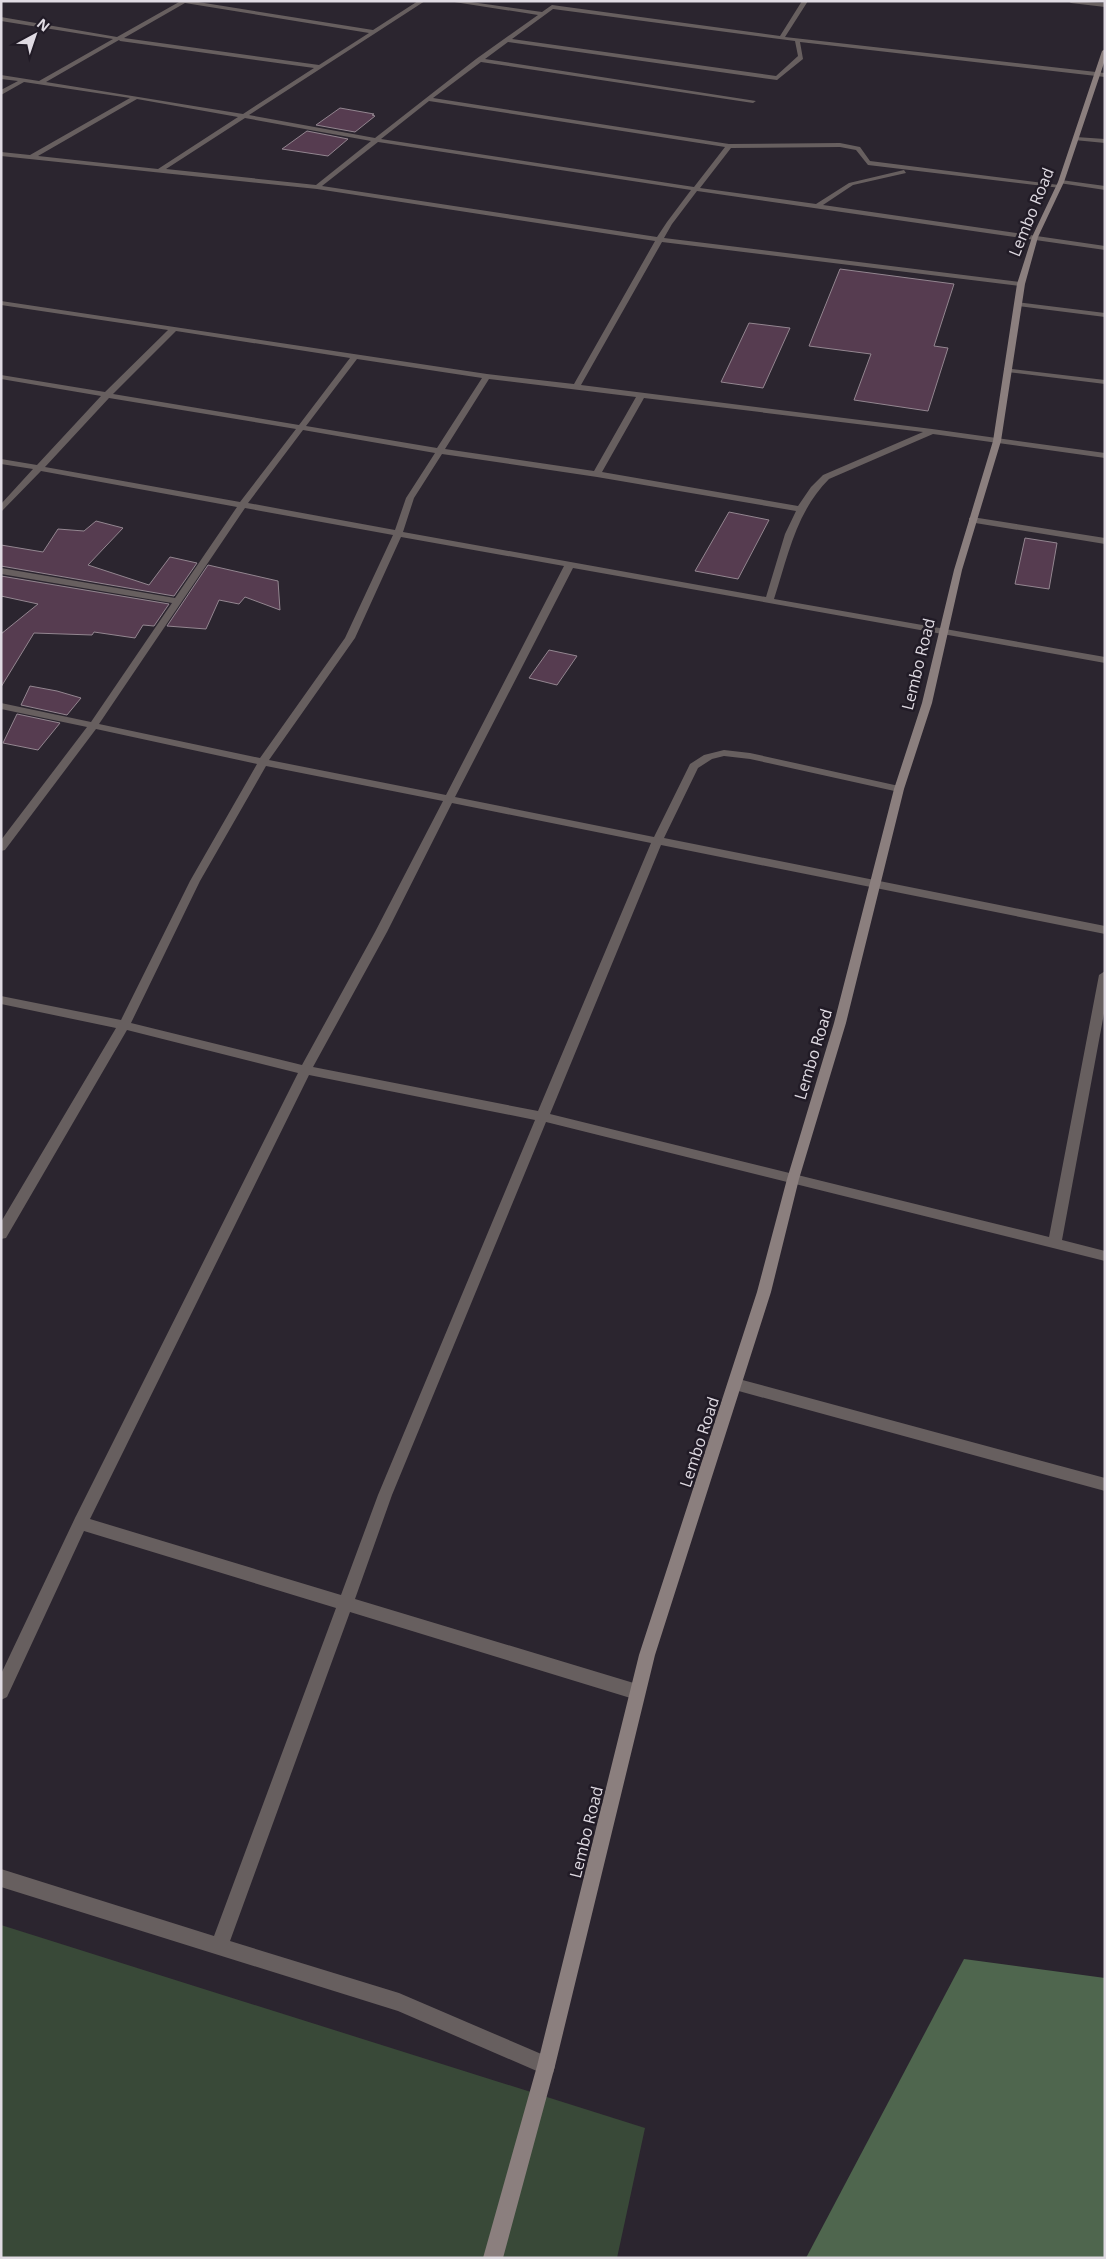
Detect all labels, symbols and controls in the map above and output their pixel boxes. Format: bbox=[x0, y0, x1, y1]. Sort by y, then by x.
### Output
north arrow bbox=[10, 10, 60, 60]
text: N bbox=[33, 14, 54, 36]
street label: Lembo Road bbox=[1003, 164, 1059, 260]
street label: Lembo Road bbox=[896, 616, 940, 712]
street label: Lembo Road bbox=[789, 1006, 837, 1102]
street label: Lembo Road bbox=[674, 1394, 724, 1490]
street label: Lembo Road bbox=[564, 1784, 608, 1880]

